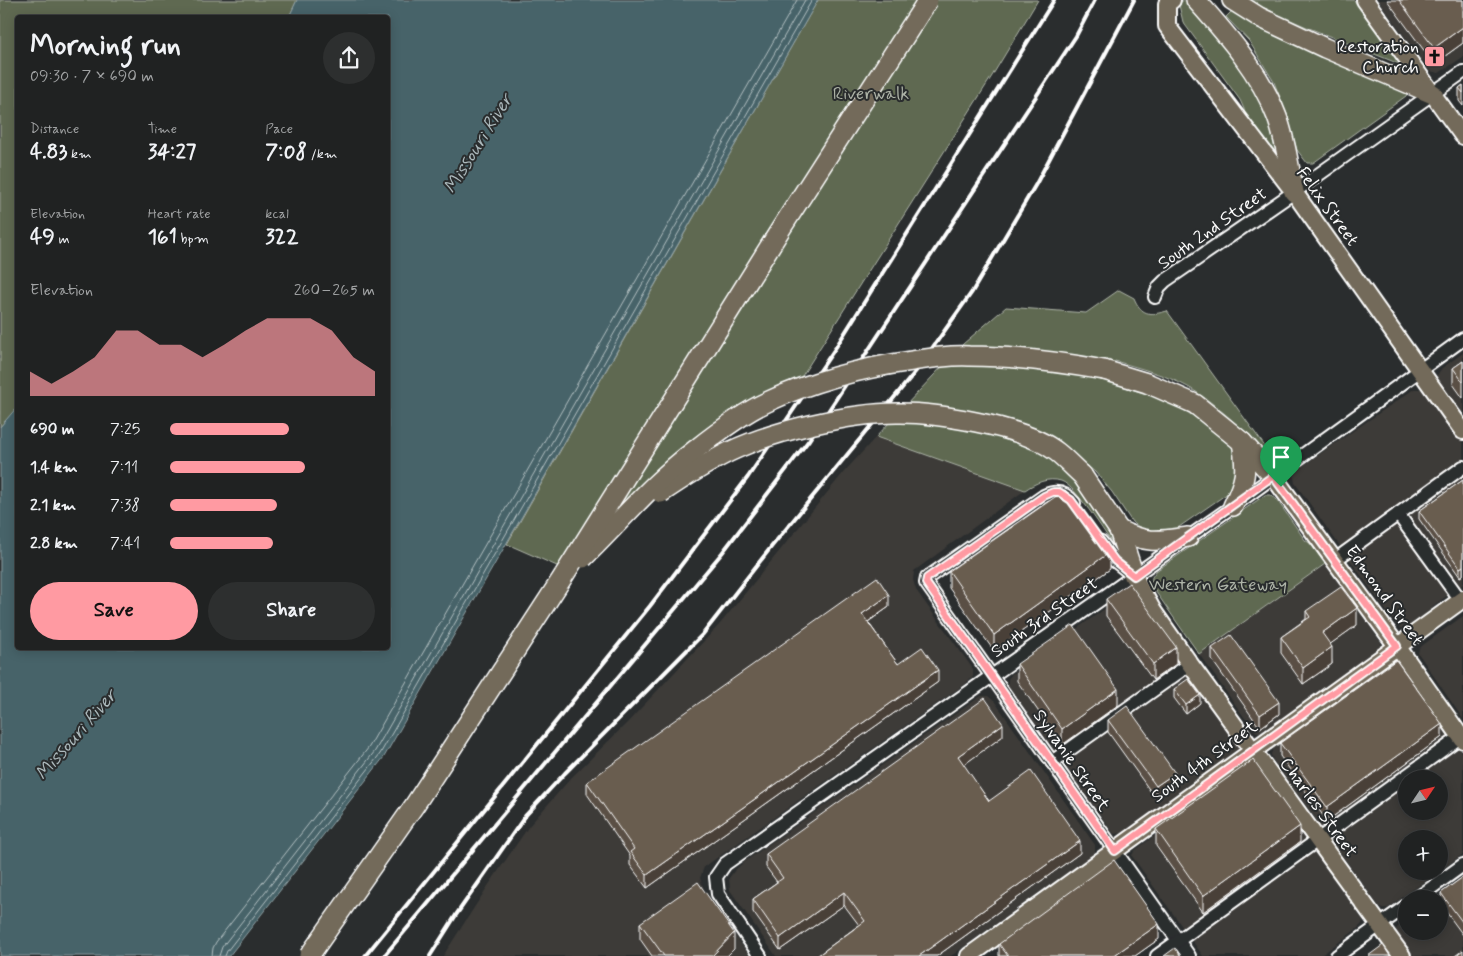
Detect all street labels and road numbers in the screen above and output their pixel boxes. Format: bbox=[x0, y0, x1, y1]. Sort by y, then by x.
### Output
street label: Felix Street bbox=[1290, 162, 1364, 251]
street label: South 2nd Street bbox=[1153, 182, 1272, 275]
street label: Edmond Street bbox=[1340, 540, 1429, 651]
street label: South 3rd Street bbox=[986, 572, 1103, 664]
street label: Sylvanie Street bbox=[1027, 705, 1116, 817]
street label: South 4th Street bbox=[1147, 715, 1263, 809]
street label: Charles Street bbox=[1274, 753, 1363, 863]

